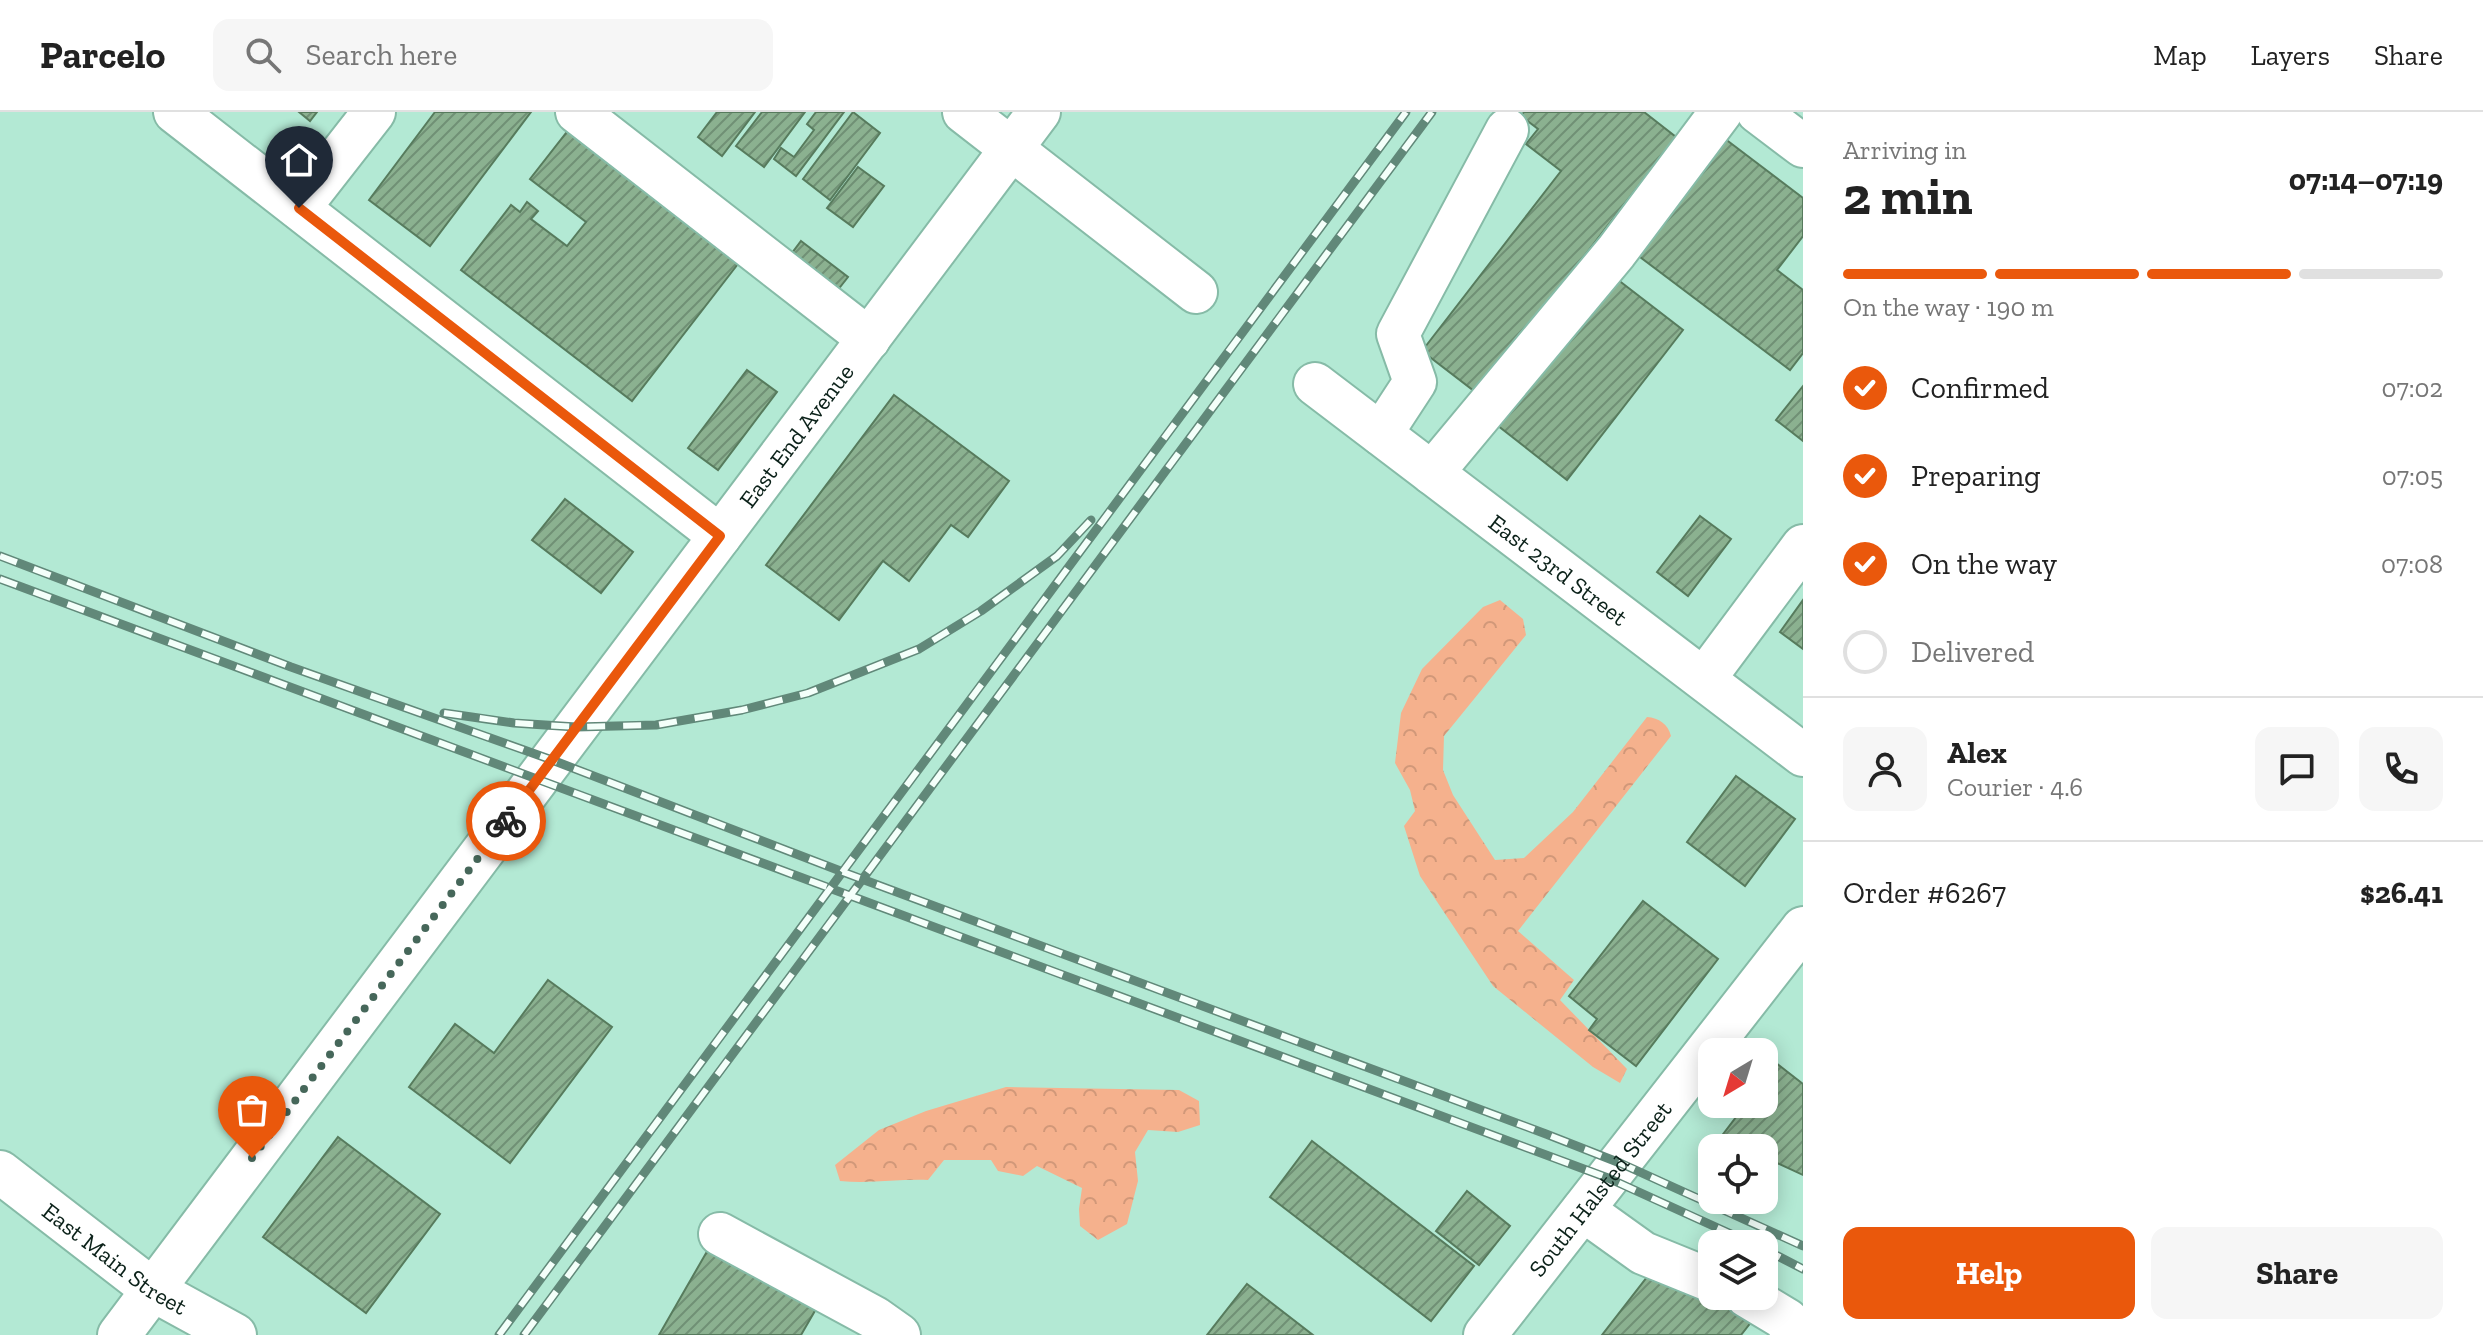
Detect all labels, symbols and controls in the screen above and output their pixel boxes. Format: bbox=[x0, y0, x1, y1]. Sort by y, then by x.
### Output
search box bbox=[213, 19, 773, 91]
text: Parcelo bbox=[40, 32, 165, 78]
icon: search bbox=[241, 33, 285, 77]
text: Search here bbox=[305, 37, 457, 73]
text: Map bbox=[2153, 39, 2207, 72]
text: Layers bbox=[2251, 39, 2330, 72]
text: Share bbox=[2374, 39, 2443, 72]
pin bbox=[265, 126, 333, 208]
text: Arriving in bbox=[1843, 134, 1966, 166]
icon: home bbox=[277, 138, 321, 182]
text: 07:14–07:19 bbox=[2289, 162, 2443, 198]
text: 2 min bbox=[1843, 165, 1973, 227]
text: On the way · 190 m bbox=[1843, 291, 2054, 323]
street label: East End Avenue bbox=[732, 358, 859, 513]
icon: check bbox=[1843, 366, 1887, 410]
text: Confirmed bbox=[1911, 370, 2049, 406]
text: 07:02 bbox=[2382, 372, 2443, 404]
icon: check bbox=[1843, 454, 1887, 498]
text: Preparing bbox=[1911, 458, 2041, 494]
text: 07:05 bbox=[2382, 460, 2443, 492]
street label: East 23rd Street bbox=[1483, 507, 1634, 631]
icon: check bbox=[1843, 542, 1887, 586]
text: On the way bbox=[1911, 546, 2057, 582]
text: 07:08 bbox=[2381, 548, 2443, 580]
text: Delivered bbox=[1911, 634, 2034, 670]
button: person bbox=[1843, 727, 1927, 811]
button: chat bbox=[2255, 727, 2339, 811]
button: phone bbox=[2359, 727, 2443, 811]
text: Alex bbox=[1947, 735, 2007, 771]
text: Courier · 4.6 bbox=[1947, 771, 2083, 803]
courier bbox=[466, 781, 546, 861]
icon: bike bbox=[484, 799, 528, 843]
text: Order #6267 bbox=[1843, 875, 2006, 911]
text: $26.41 bbox=[2360, 875, 2443, 911]
north arrow bbox=[1698, 1038, 1778, 1118]
map controls bbox=[1698, 1038, 1778, 1310]
pin bbox=[218, 1076, 286, 1158]
icon: bag bbox=[230, 1088, 274, 1132]
street label: South Halsted Street bbox=[1522, 1095, 1677, 1282]
button: locate bbox=[1698, 1134, 1778, 1214]
street label: East Main Street bbox=[37, 1196, 192, 1321]
button: Help bbox=[1843, 1227, 2135, 1319]
button: Share bbox=[2151, 1227, 2443, 1319]
button: layers bbox=[1698, 1230, 1778, 1310]

